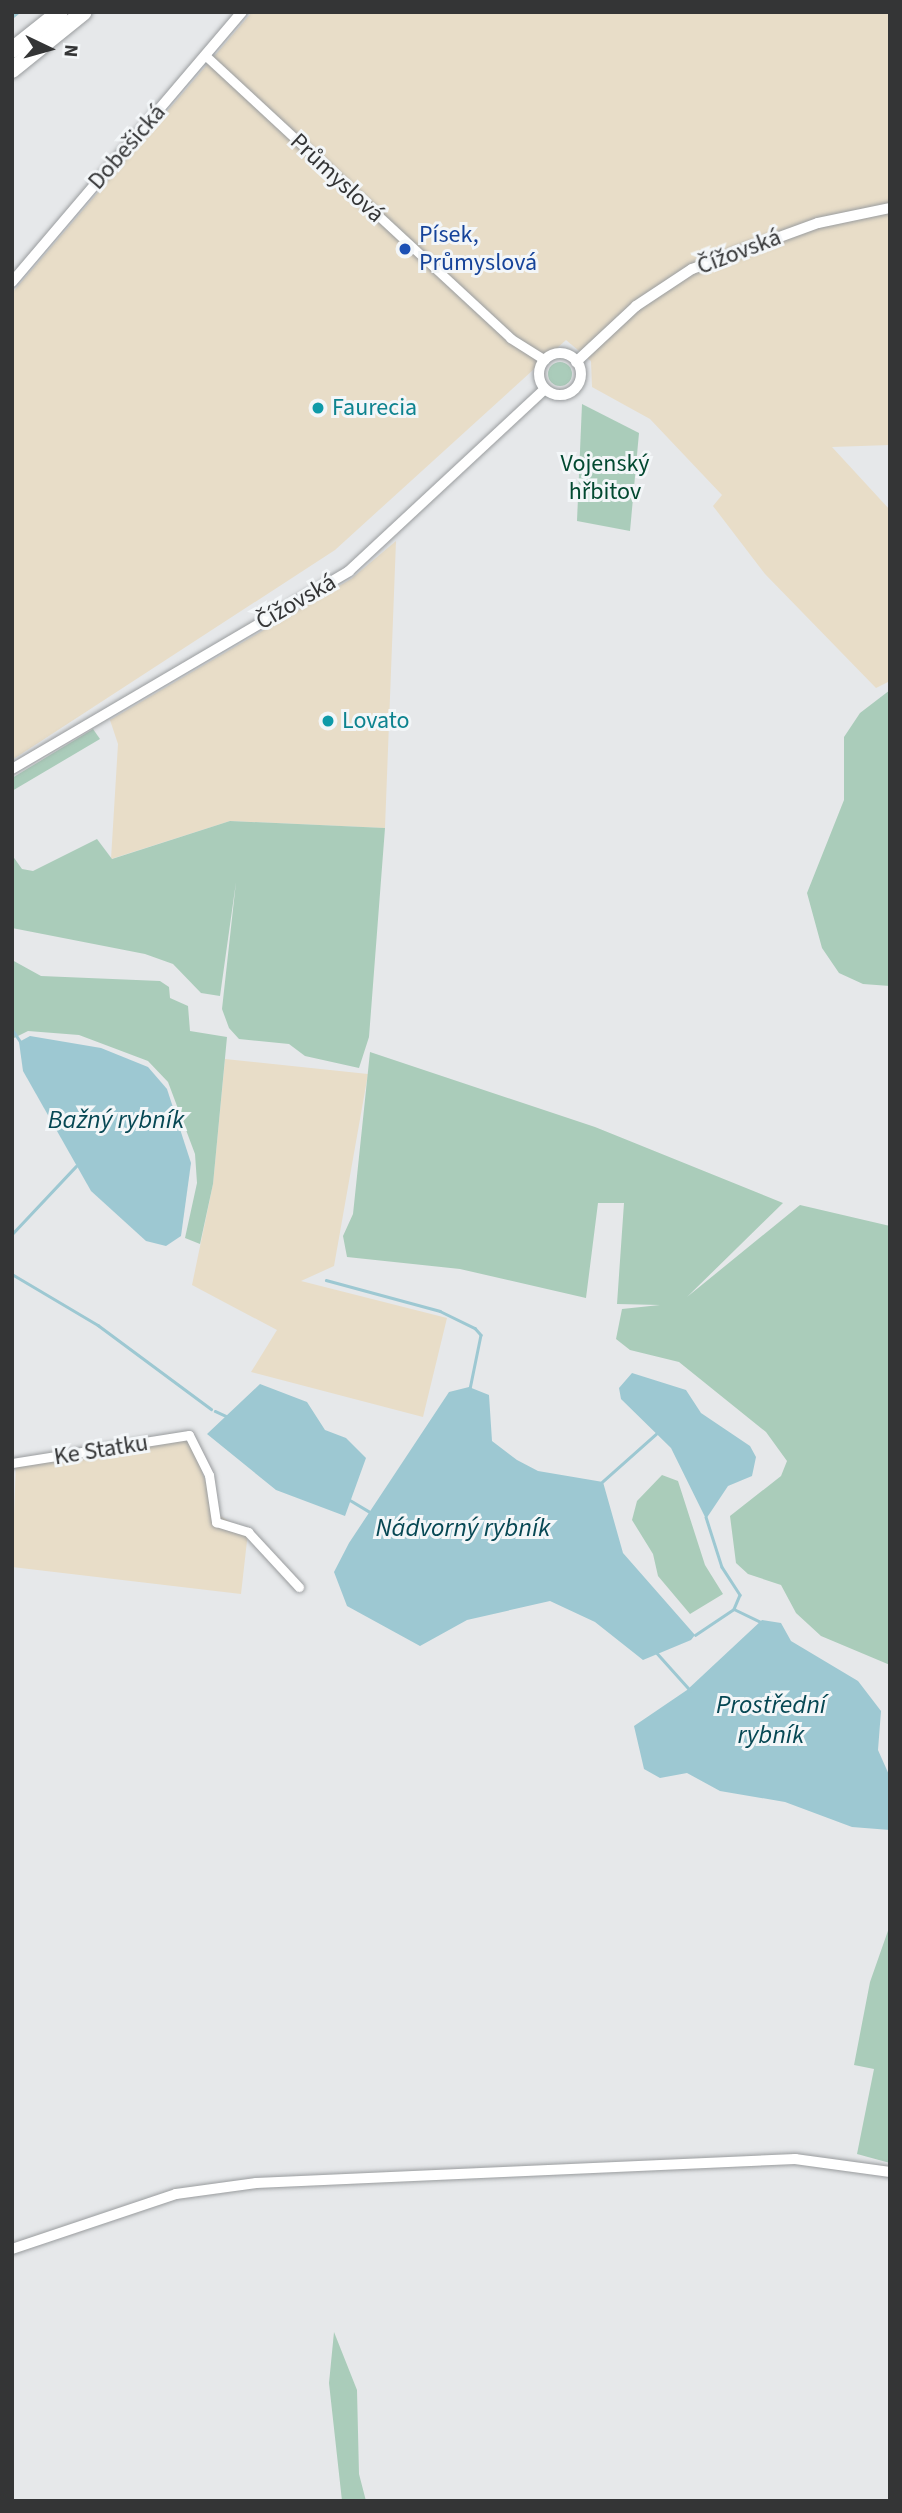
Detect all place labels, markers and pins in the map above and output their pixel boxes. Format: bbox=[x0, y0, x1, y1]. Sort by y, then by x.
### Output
place label: Písek, Průmyslová bbox=[419, 221, 537, 277]
marker: Písek, Průmyslová bbox=[397, 241, 413, 257]
place label: Faurecia bbox=[332, 394, 417, 422]
marker: Faurecia bbox=[310, 400, 326, 416]
place label: Lovato bbox=[342, 707, 410, 735]
marker: Lovato bbox=[320, 713, 336, 729]

